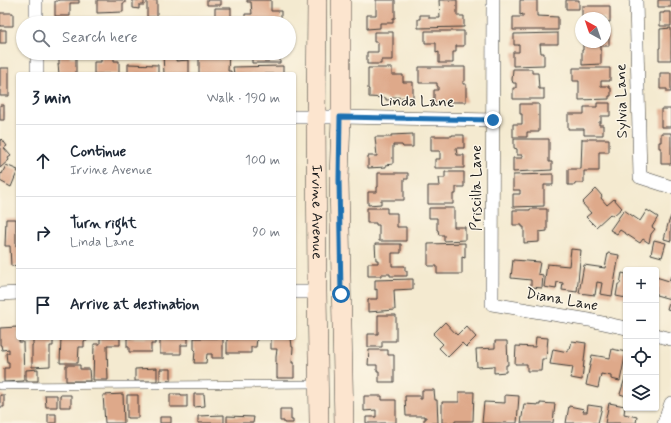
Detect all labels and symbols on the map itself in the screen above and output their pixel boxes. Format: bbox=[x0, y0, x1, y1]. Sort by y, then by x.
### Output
north arrow bbox=[575, 12, 611, 48]
street label: Sylvia Lane bbox=[611, 64, 633, 138]
street label: Linda Lane bbox=[380, 91, 454, 113]
route end bbox=[484, 111, 502, 129]
street label: Priscilla Lane bbox=[467, 145, 487, 231]
street label: Irvine Avenue bbox=[306, 164, 327, 260]
street label: Diana Lane bbox=[524, 284, 600, 316]
route start bbox=[332, 285, 350, 303]

